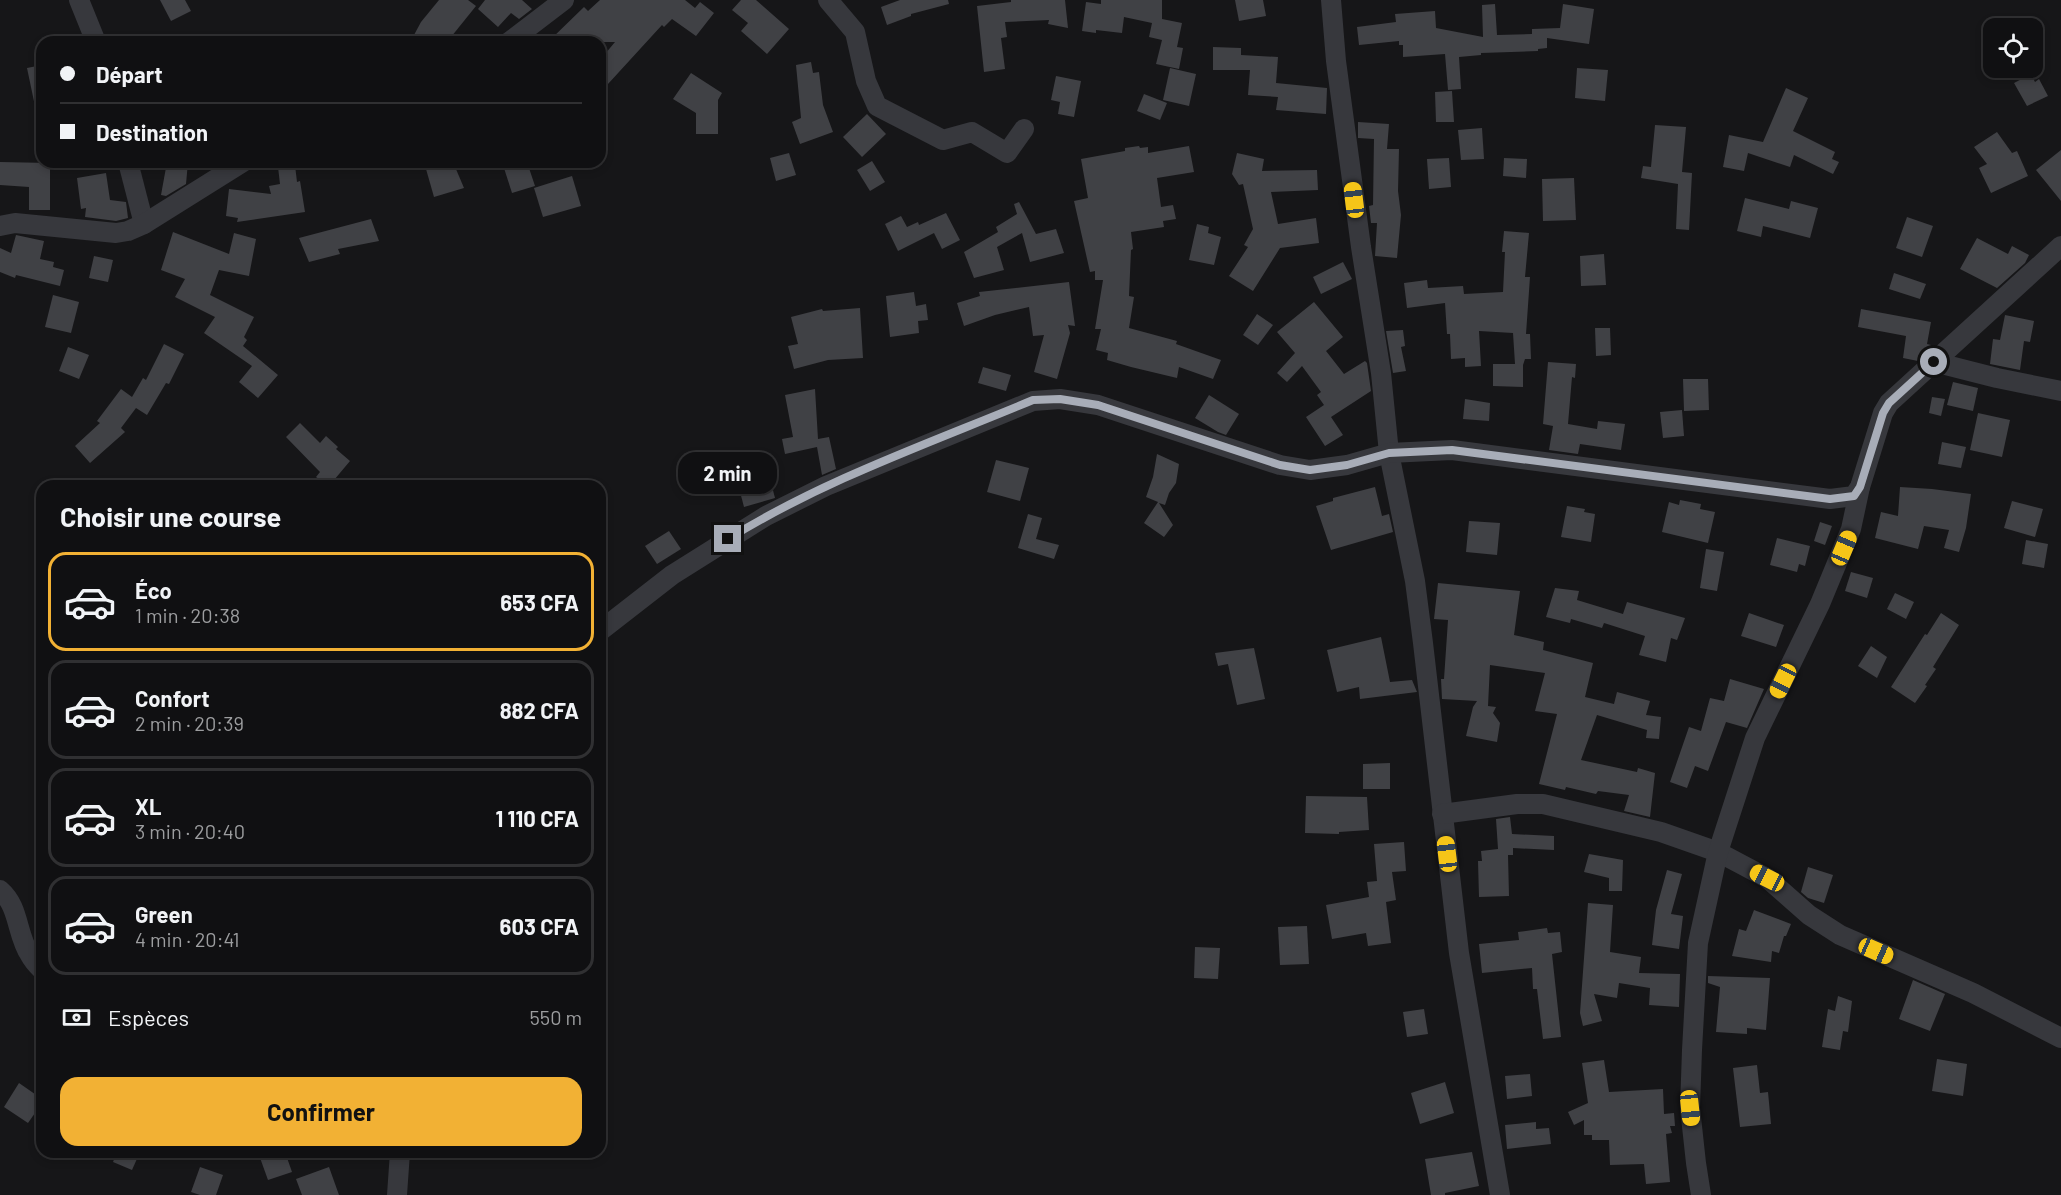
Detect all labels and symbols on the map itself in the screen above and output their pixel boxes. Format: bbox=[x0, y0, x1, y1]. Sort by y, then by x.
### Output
car bbox=[1343, 181, 1365, 219]
route start bbox=[1920, 348, 1947, 375]
callout: 2 min bbox=[678, 452, 777, 494]
route end bbox=[714, 525, 741, 552]
car bbox=[1829, 528, 1859, 568]
car bbox=[1767, 661, 1799, 701]
car bbox=[1436, 835, 1458, 873]
car bbox=[1747, 862, 1787, 894]
car bbox=[1856, 935, 1896, 967]
car bbox=[1679, 1089, 1701, 1127]

